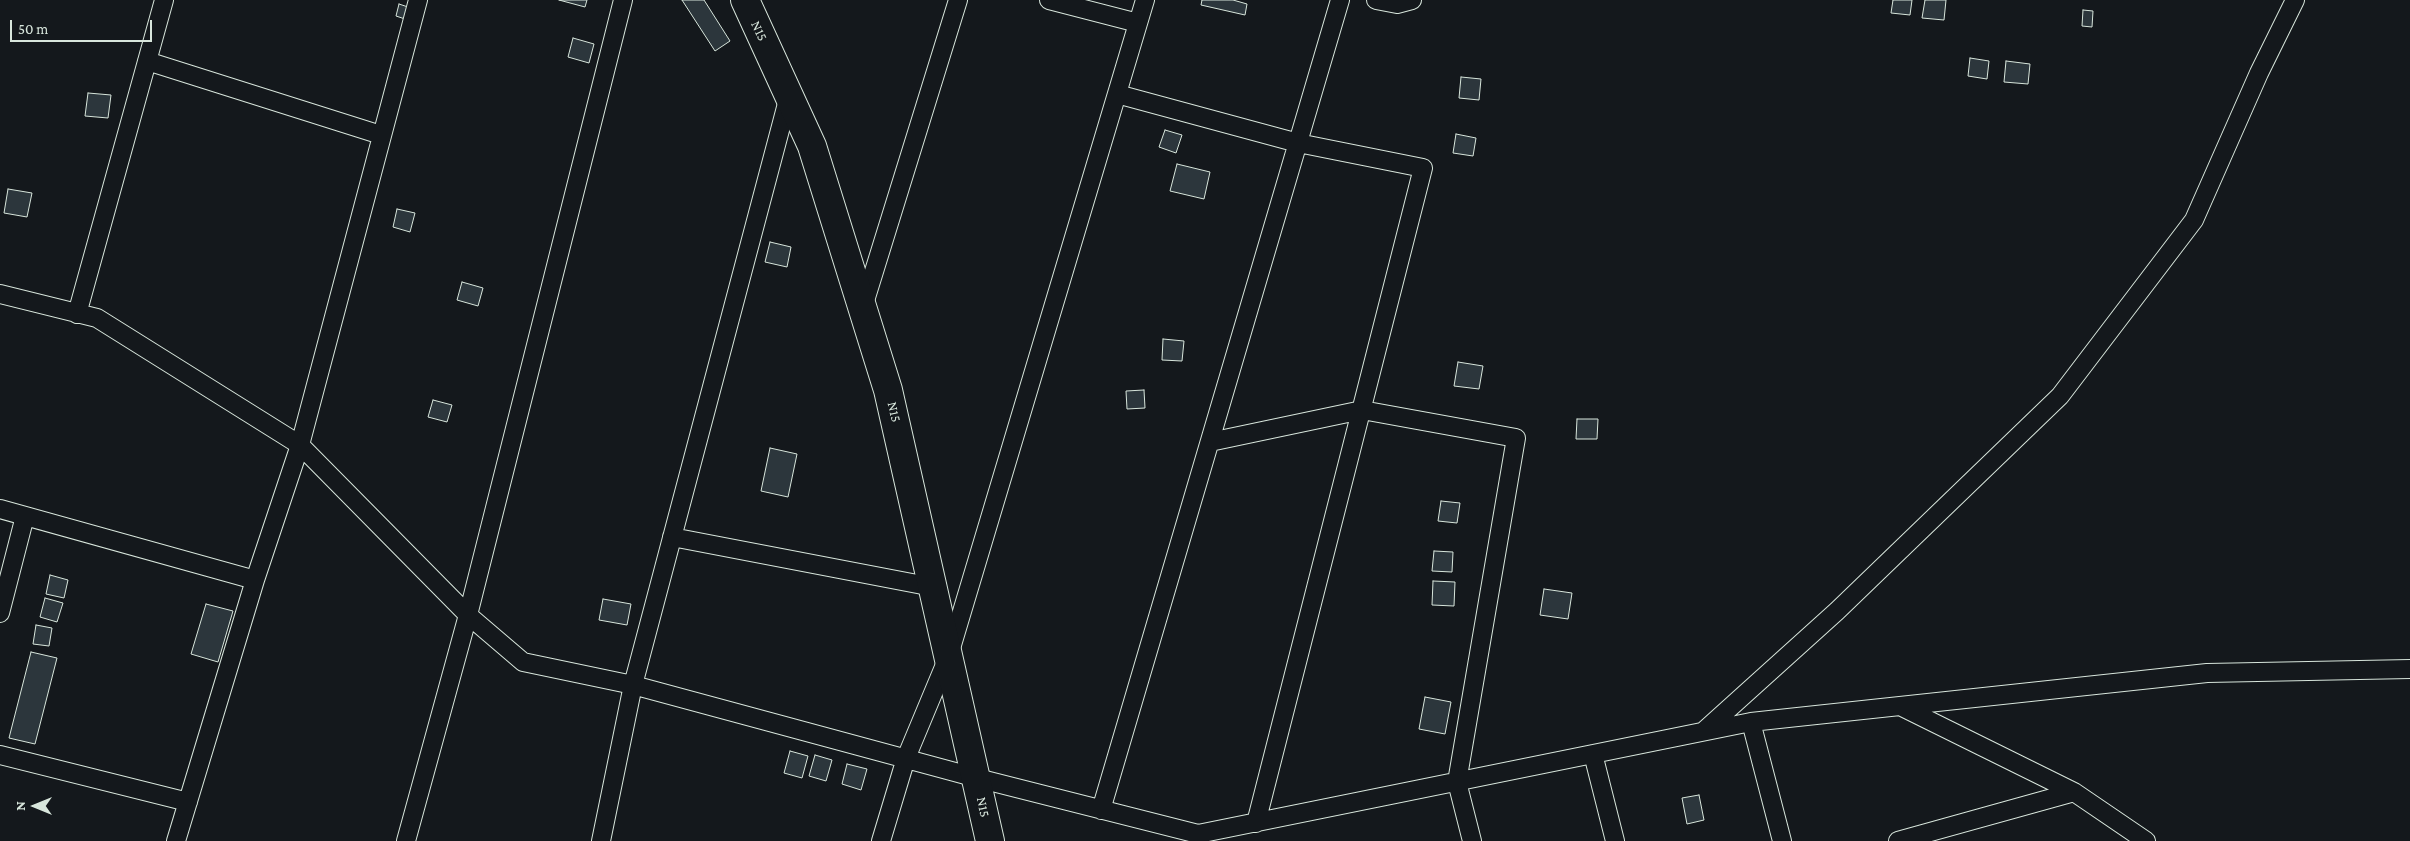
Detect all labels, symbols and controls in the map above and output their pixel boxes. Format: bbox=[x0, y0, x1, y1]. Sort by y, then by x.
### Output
scale bar bbox=[12, 10, 155, 42]
street label: N15 bbox=[747, 18, 771, 44]
text: 50 m bbox=[18, 21, 48, 37]
street label: N15 bbox=[884, 400, 904, 424]
north arrow bbox=[10, 781, 60, 831]
street label: N15 bbox=[973, 795, 993, 819]
text: N bbox=[12, 801, 28, 811]

